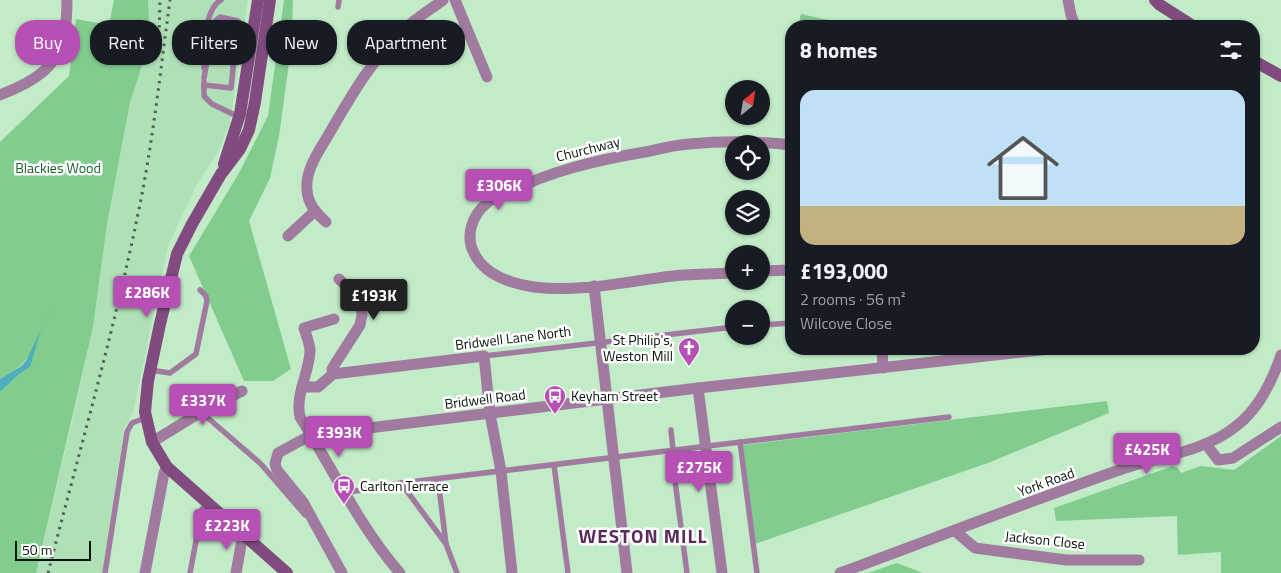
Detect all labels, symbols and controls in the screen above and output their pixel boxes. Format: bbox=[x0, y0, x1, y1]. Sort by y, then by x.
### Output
chip: Buy bbox=[15, 20, 80, 65]
chip: Rent bbox=[90, 20, 162, 65]
chip: Filters bbox=[172, 20, 256, 65]
chip: New bbox=[266, 20, 337, 65]
chip: Apartment bbox=[347, 20, 465, 65]
text: 8 homes bbox=[800, 34, 877, 66]
icon: filters bbox=[1217, 36, 1245, 64]
north arrow bbox=[725, 80, 770, 125]
map controls bbox=[725, 80, 770, 345]
icon: home bbox=[978, 123, 1068, 213]
street label: Churchway bbox=[554, 130, 622, 167]
button: locate bbox=[725, 135, 770, 180]
park label: Blackies Wood bbox=[15, 157, 101, 178]
pin: £306K bbox=[464, 168, 534, 211]
text: £306K bbox=[476, 173, 522, 197]
button: layers bbox=[725, 190, 770, 235]
button: + bbox=[725, 245, 770, 290]
text: £193,000 bbox=[800, 255, 888, 287]
pin: £286K bbox=[112, 276, 182, 318]
pin: £193K bbox=[339, 278, 409, 321]
text: £286K bbox=[124, 280, 170, 304]
text: £193K bbox=[351, 283, 397, 307]
text: 2 rooms · 56 m² bbox=[800, 287, 905, 311]
button: − bbox=[725, 300, 770, 345]
text: Wilcove Close bbox=[800, 311, 892, 335]
street label: Bridwell Lane North bbox=[454, 320, 572, 355]
place label: St Philip's, Weston Mill bbox=[603, 329, 673, 366]
church icon: St Philip's, Weston Mill bbox=[677, 336, 701, 367]
street label: Bridwell Road bbox=[443, 383, 527, 414]
pin: £337K bbox=[168, 384, 238, 426]
bus stop icon: Keyham Street bbox=[543, 384, 567, 415]
place label: Keyham Street bbox=[571, 385, 658, 406]
text: £337K bbox=[180, 388, 226, 412]
pin: £393K bbox=[304, 416, 374, 458]
text: £393K bbox=[316, 420, 362, 444]
pin: £425K bbox=[1112, 432, 1182, 475]
text: £425K bbox=[1124, 437, 1170, 461]
pin: £275K bbox=[664, 450, 734, 493]
text: £275K bbox=[676, 455, 722, 479]
street label: York Road bbox=[1015, 462, 1077, 501]
bus stop icon: Carlton Terrace bbox=[332, 474, 356, 505]
place label: Carlton Terrace bbox=[360, 475, 449, 496]
pin: £223K bbox=[192, 508, 262, 551]
text: £223K bbox=[204, 513, 250, 537]
district label: WESTON MILL bbox=[579, 521, 707, 550]
street label: Jackson Close bbox=[1004, 525, 1086, 554]
scale bar bbox=[15, 538, 91, 561]
text: 50 m bbox=[22, 539, 52, 560]

